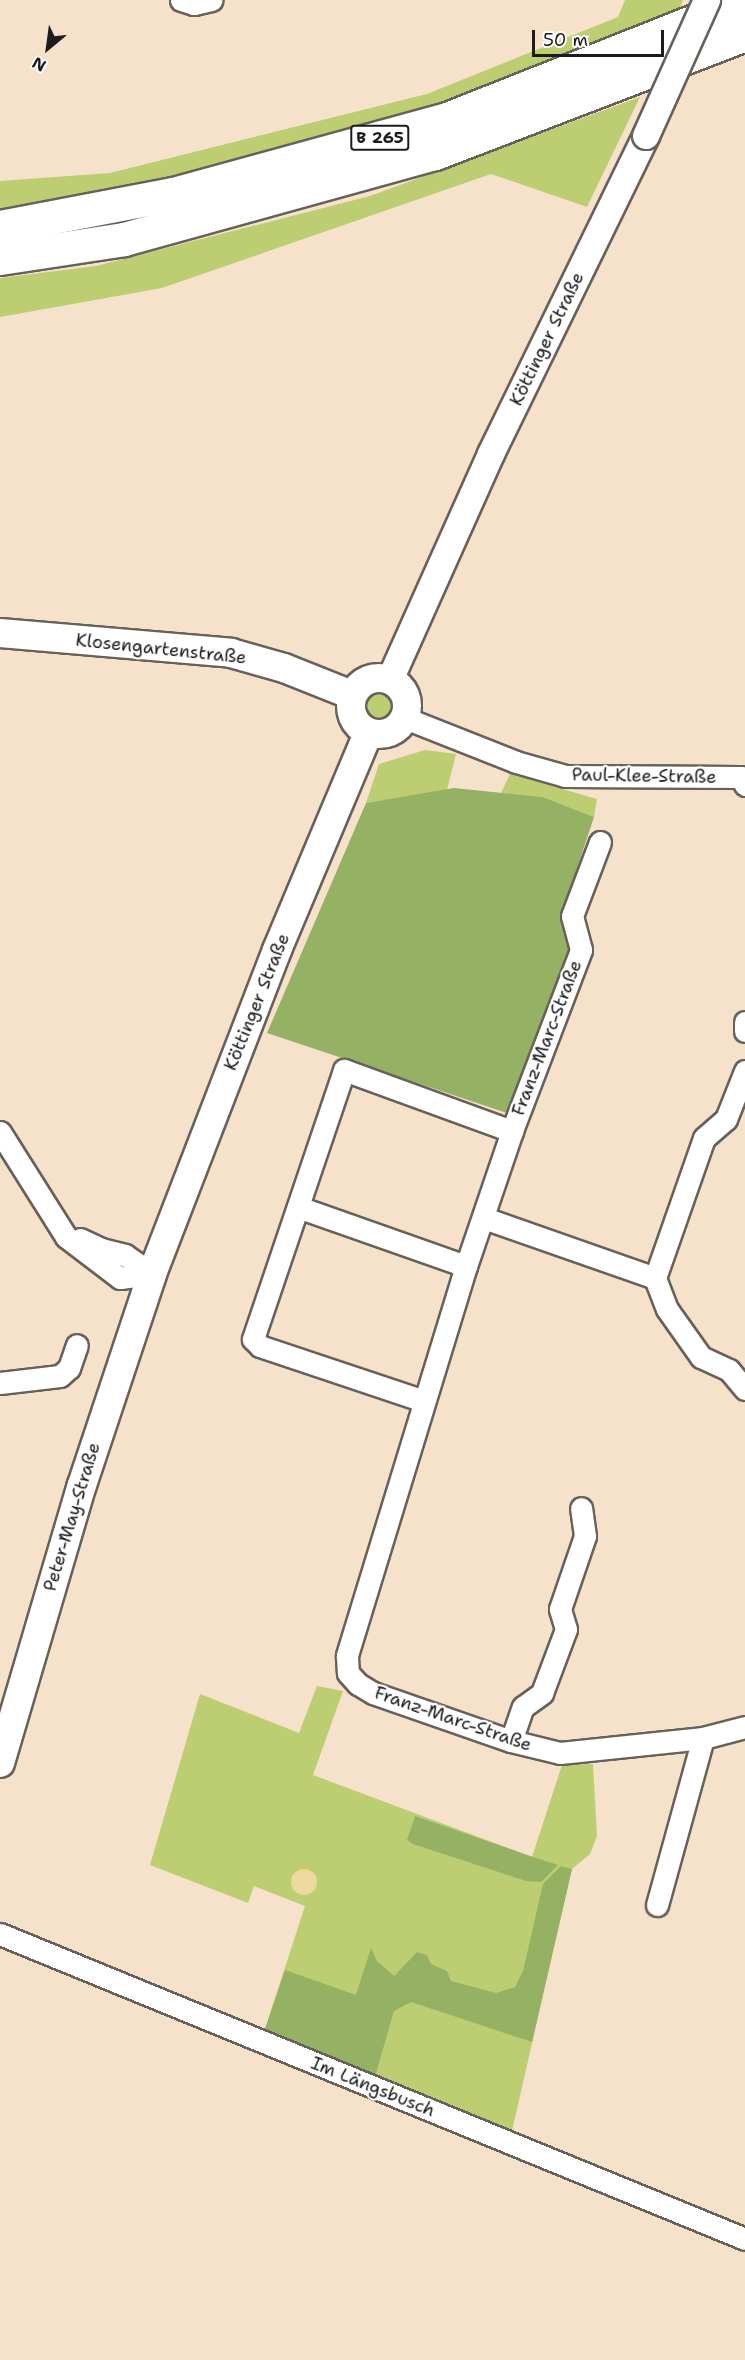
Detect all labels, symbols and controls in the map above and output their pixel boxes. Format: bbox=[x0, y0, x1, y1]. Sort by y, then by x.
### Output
north arrow bbox=[18, 18, 78, 78]
scale bar bbox=[535, 18, 667, 56]
text: 50 m bbox=[543, 28, 588, 52]
text: N bbox=[28, 52, 50, 76]
road number: B 265 bbox=[350, 125, 410, 151]
street label: Köttinger Straße bbox=[505, 269, 589, 409]
street label: Klosengartenstraße bbox=[75, 629, 247, 669]
street label: Paul-Klee-Straße bbox=[572, 764, 716, 788]
street label: Köttinger Straße bbox=[220, 930, 294, 1074]
street label: Franz-Marc-Straße bbox=[507, 957, 587, 1119]
street label: Peter-May-Straße bbox=[39, 1440, 105, 1594]
street label: Franz-Marc-Straße bbox=[372, 1682, 534, 1756]
street label: Im Längsbusch bbox=[308, 2052, 438, 2122]

